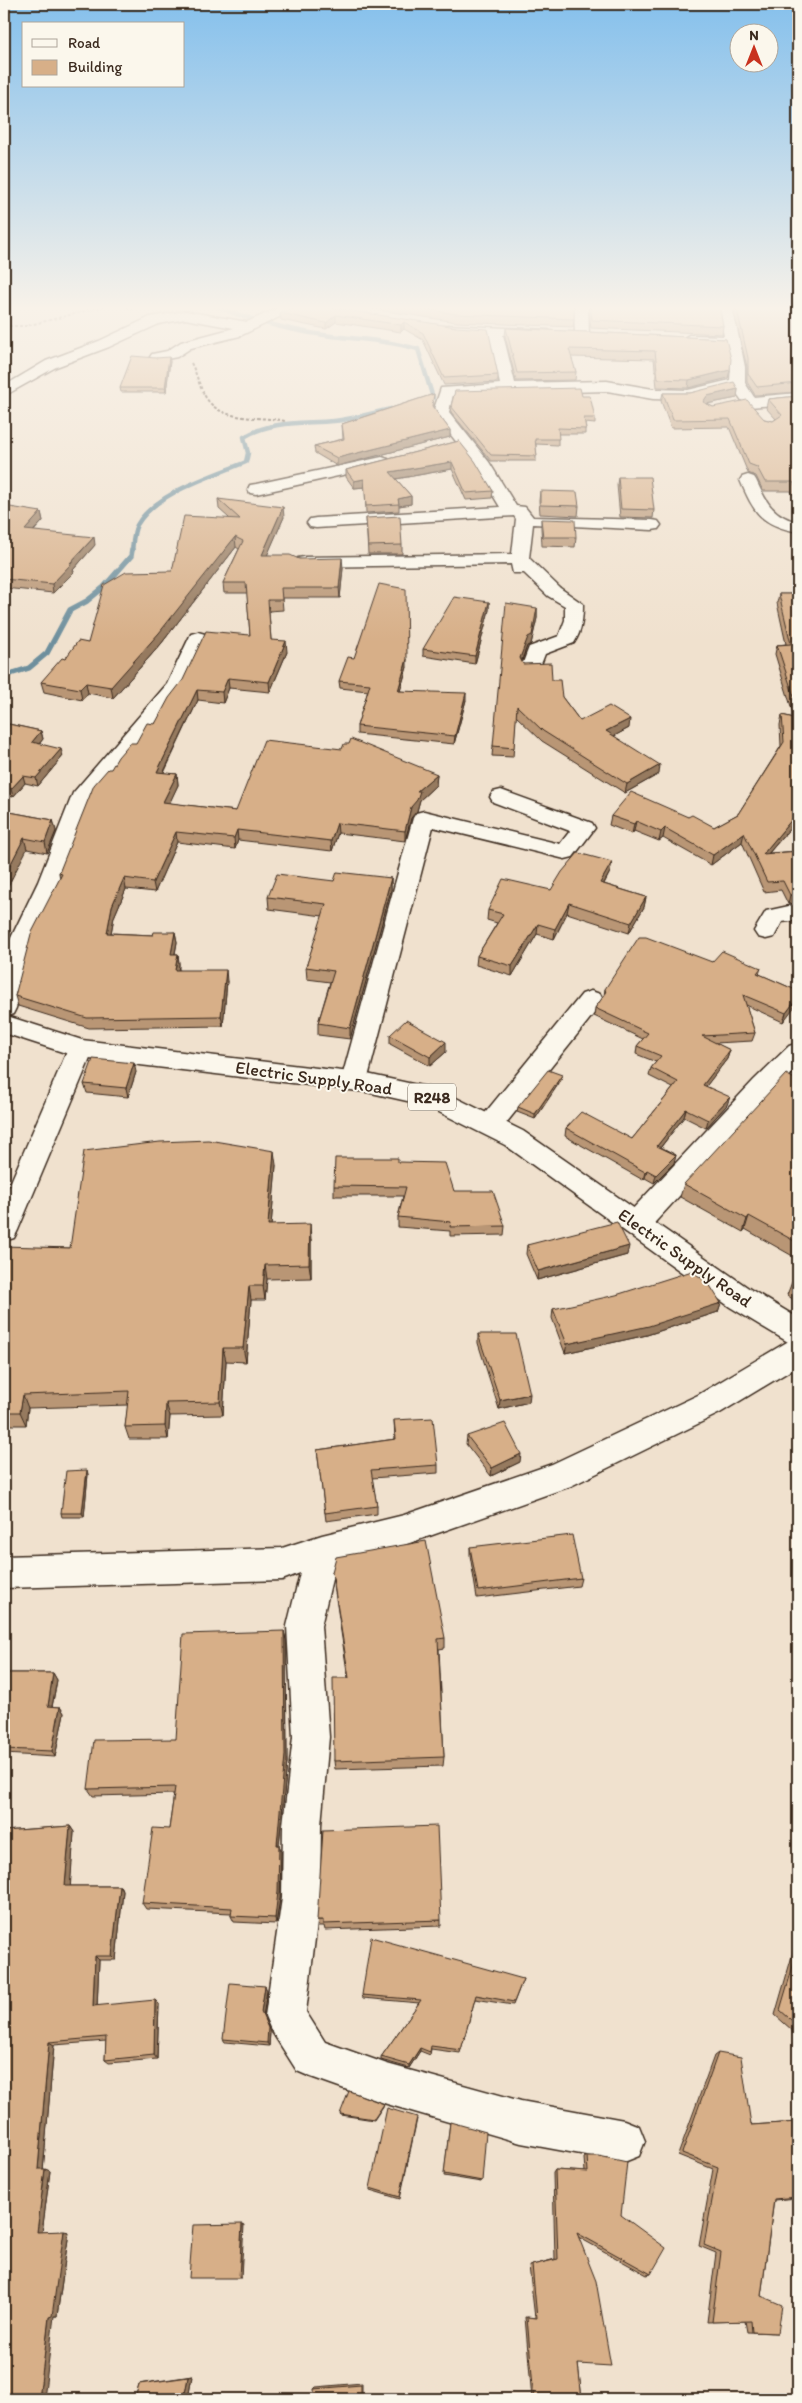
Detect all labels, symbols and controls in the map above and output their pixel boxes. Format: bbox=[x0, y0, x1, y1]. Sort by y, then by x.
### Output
legend bbox=[22, 22, 185, 88]
north arrow bbox=[730, 22, 780, 72]
text: N bbox=[749, 27, 759, 44]
text: Road bbox=[68, 34, 101, 52]
text: Building bbox=[68, 58, 122, 76]
street label: Electric Supply Road bbox=[234, 1056, 394, 1100]
road number: R248 bbox=[408, 1084, 456, 1110]
street label: Electric Supply Road bbox=[614, 1204, 756, 1312]

